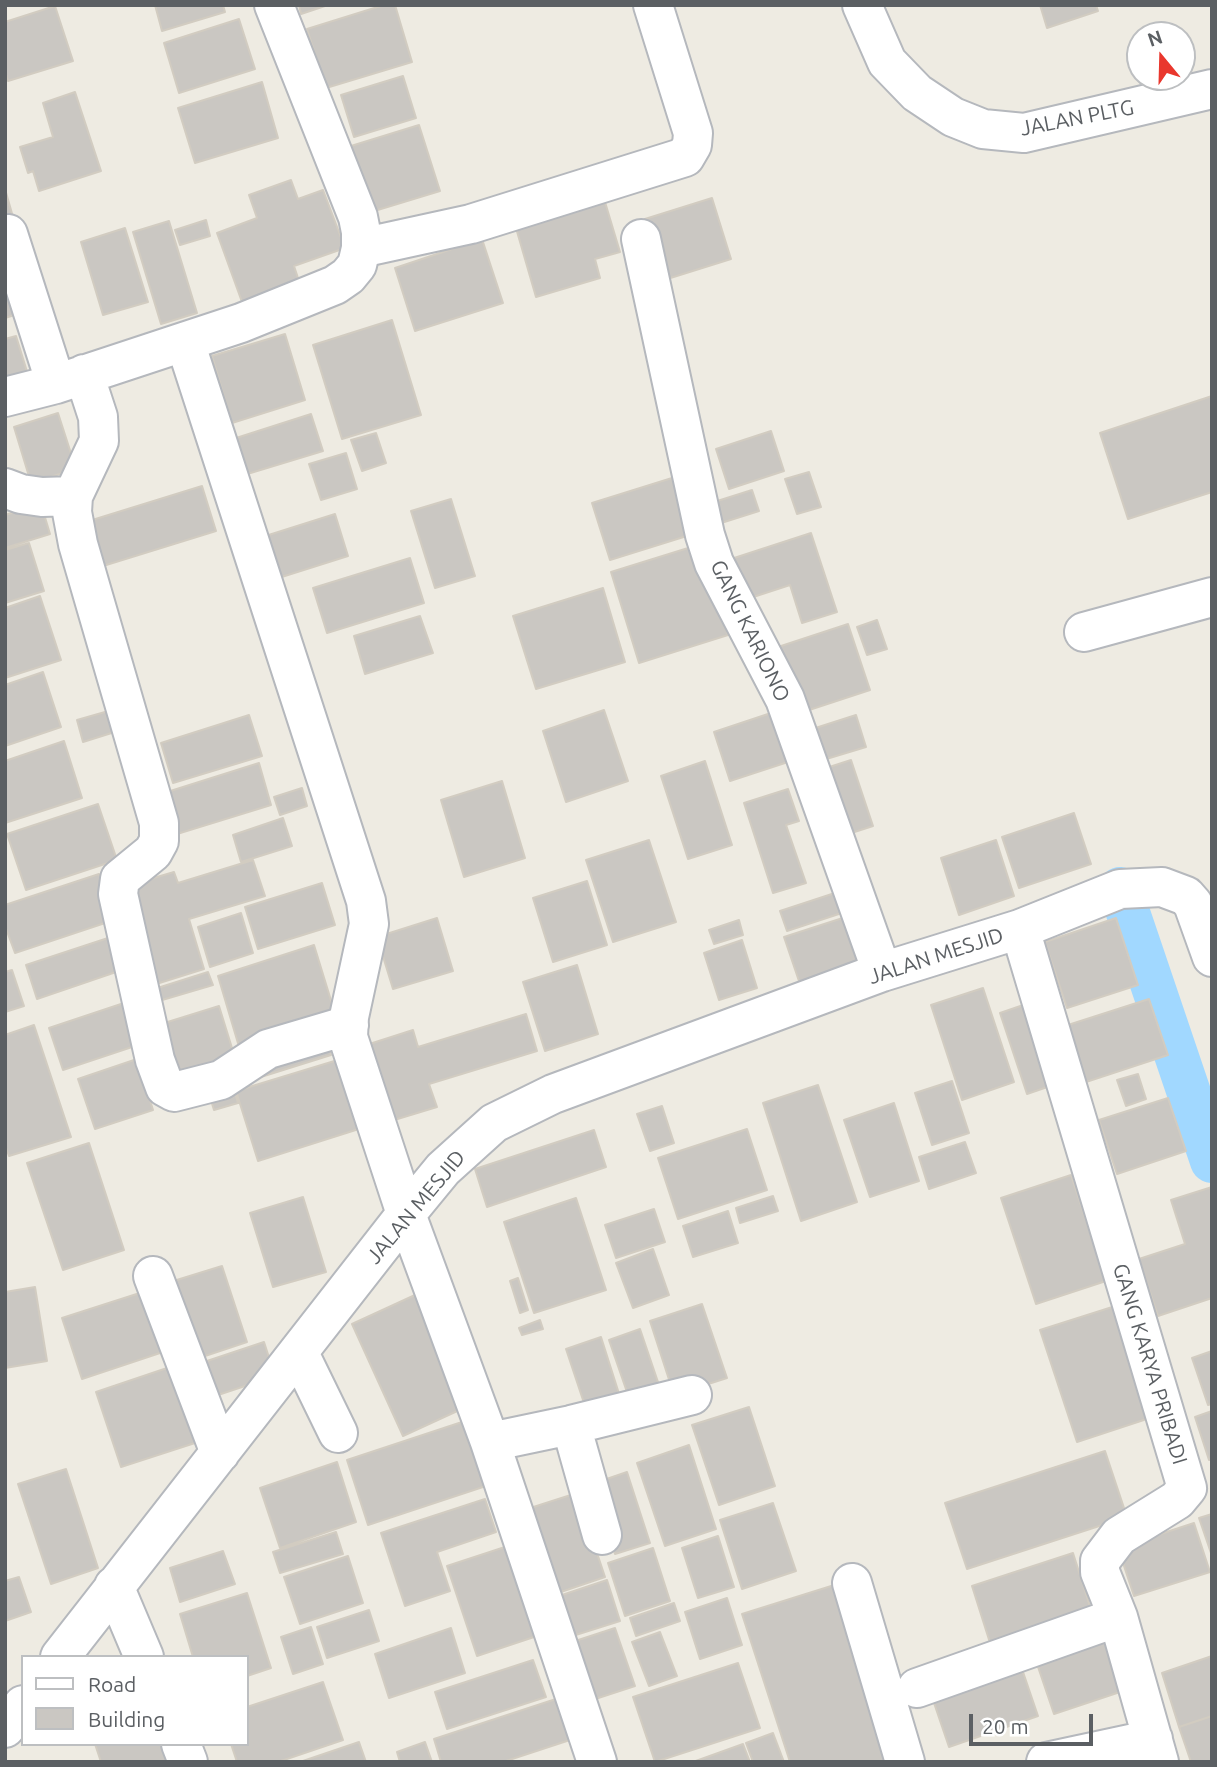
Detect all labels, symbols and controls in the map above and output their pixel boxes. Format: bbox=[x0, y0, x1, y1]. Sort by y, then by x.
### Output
north arrow bbox=[1126, 21, 1196, 91]
text: N bbox=[1145, 25, 1165, 51]
street label: JALAN PLTG bbox=[1018, 95, 1136, 141]
street label: GANG KARIONO bbox=[705, 556, 795, 706]
street label: JALAN MESJID bbox=[865, 922, 1007, 990]
street label: JALAN MESJID bbox=[361, 1145, 471, 1269]
street label: GANG KARYA PRIBADI bbox=[1107, 1261, 1193, 1467]
legend bbox=[21, 1655, 248, 1746]
text: Road bbox=[88, 1672, 136, 1696]
scale bar bbox=[972, 1700, 1096, 1744]
text: Building bbox=[88, 1707, 165, 1731]
text: 20 m bbox=[982, 1714, 1029, 1738]

